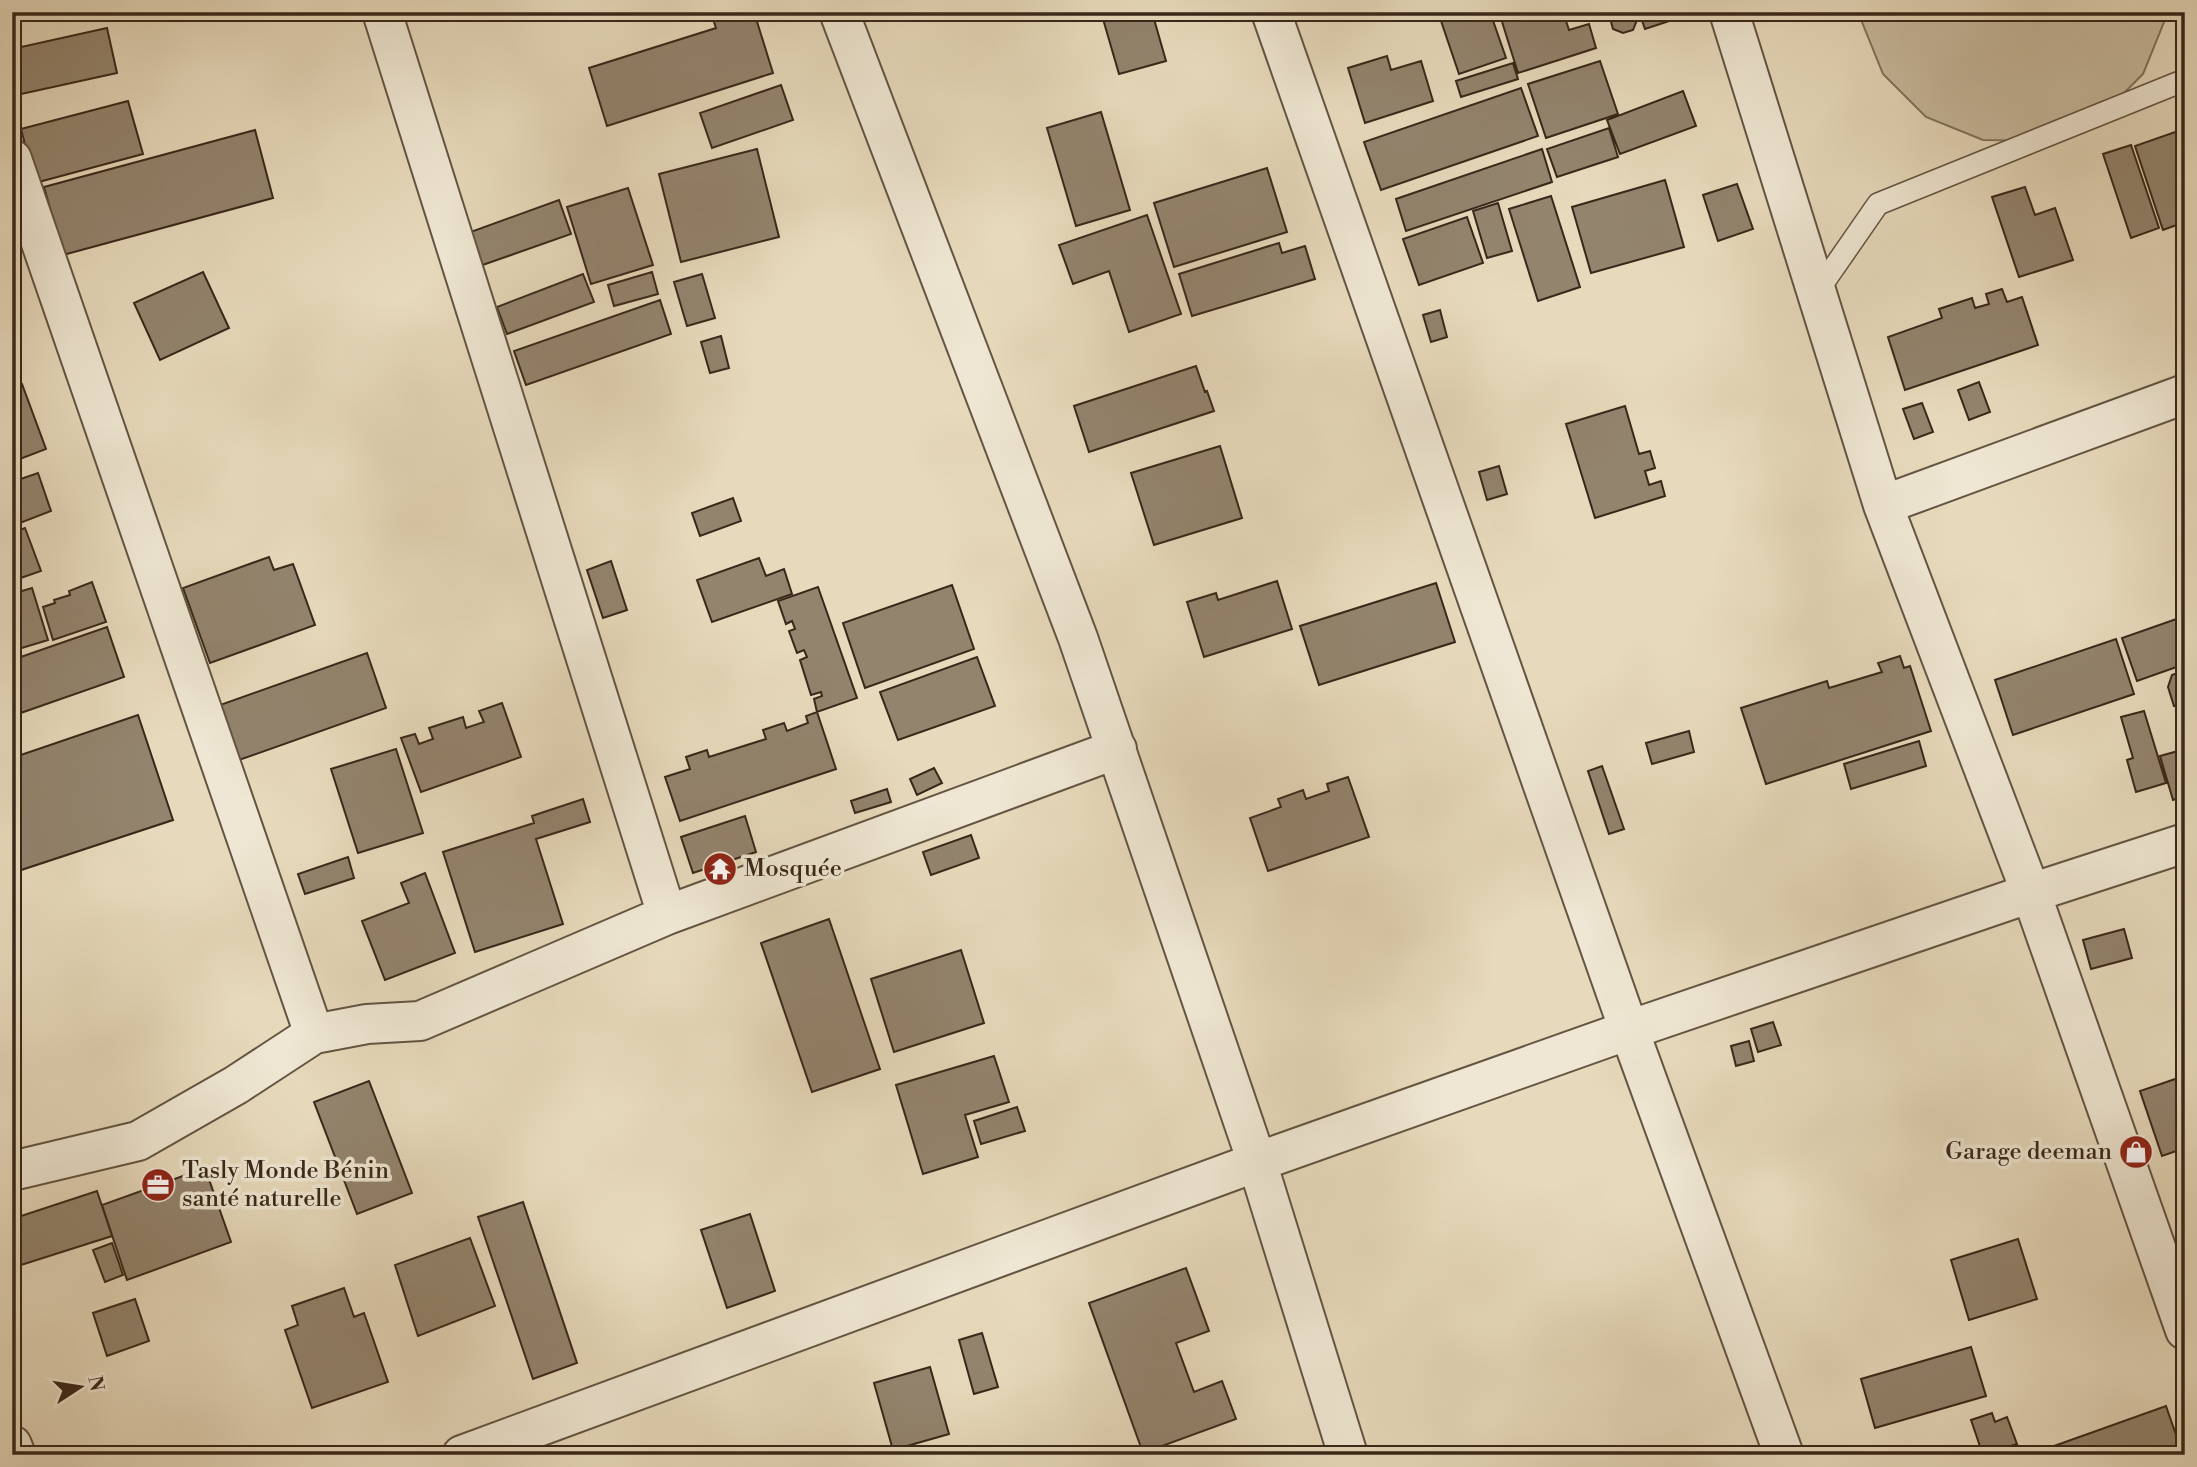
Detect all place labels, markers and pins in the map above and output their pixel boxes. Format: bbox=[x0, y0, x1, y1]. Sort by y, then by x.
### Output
temple icon: Mosquée bbox=[701, 850, 739, 888]
place label: Mosquée bbox=[744, 854, 842, 884]
shop icon: Garage deeman bbox=[2117, 1133, 2155, 1171]
place label: Garage deeman bbox=[1945, 1137, 2112, 1167]
place label: Tasly Monde Bénin santé naturelle bbox=[182, 1156, 389, 1214]
office icon: Tasly Monde Bénin santé naturelle bbox=[139, 1166, 177, 1204]

